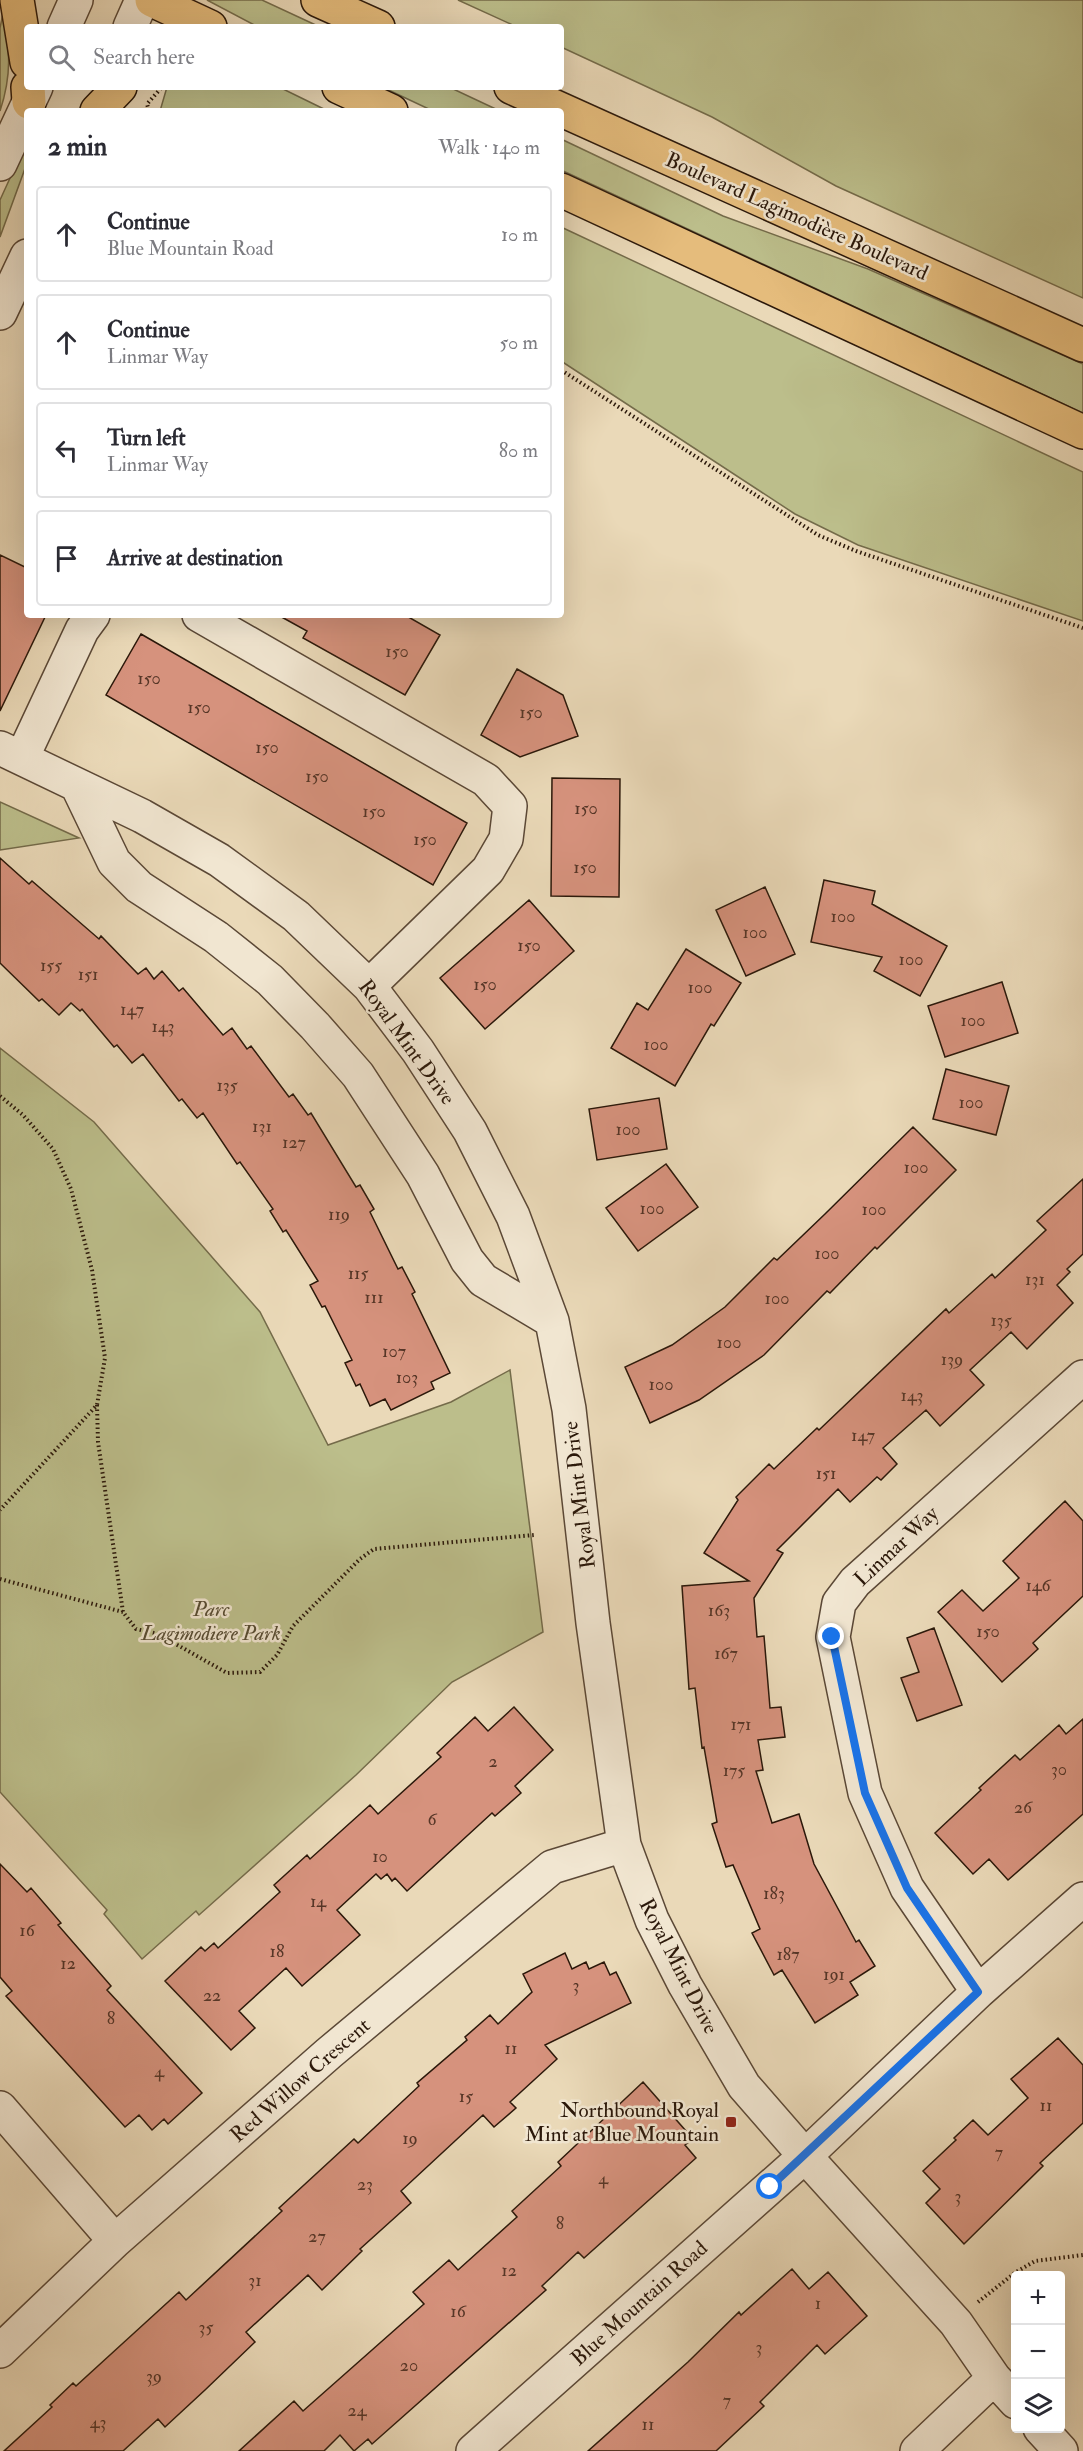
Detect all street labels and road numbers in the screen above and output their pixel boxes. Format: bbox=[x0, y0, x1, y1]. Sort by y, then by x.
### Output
street label: Boulevard Lagimodière Boulevard bbox=[661, 146, 933, 287]
street label: Royal Mint Drive bbox=[352, 974, 461, 1110]
street label: Royal Mint Drive bbox=[557, 1419, 602, 1570]
street label: Linmar Way bbox=[848, 1500, 945, 1592]
street label: Royal Mint Drive bbox=[633, 1894, 724, 2039]
street label: Red Willow Crescent bbox=[225, 2012, 376, 2149]
street label: Blue Mountain Road bbox=[565, 2234, 714, 2372]

